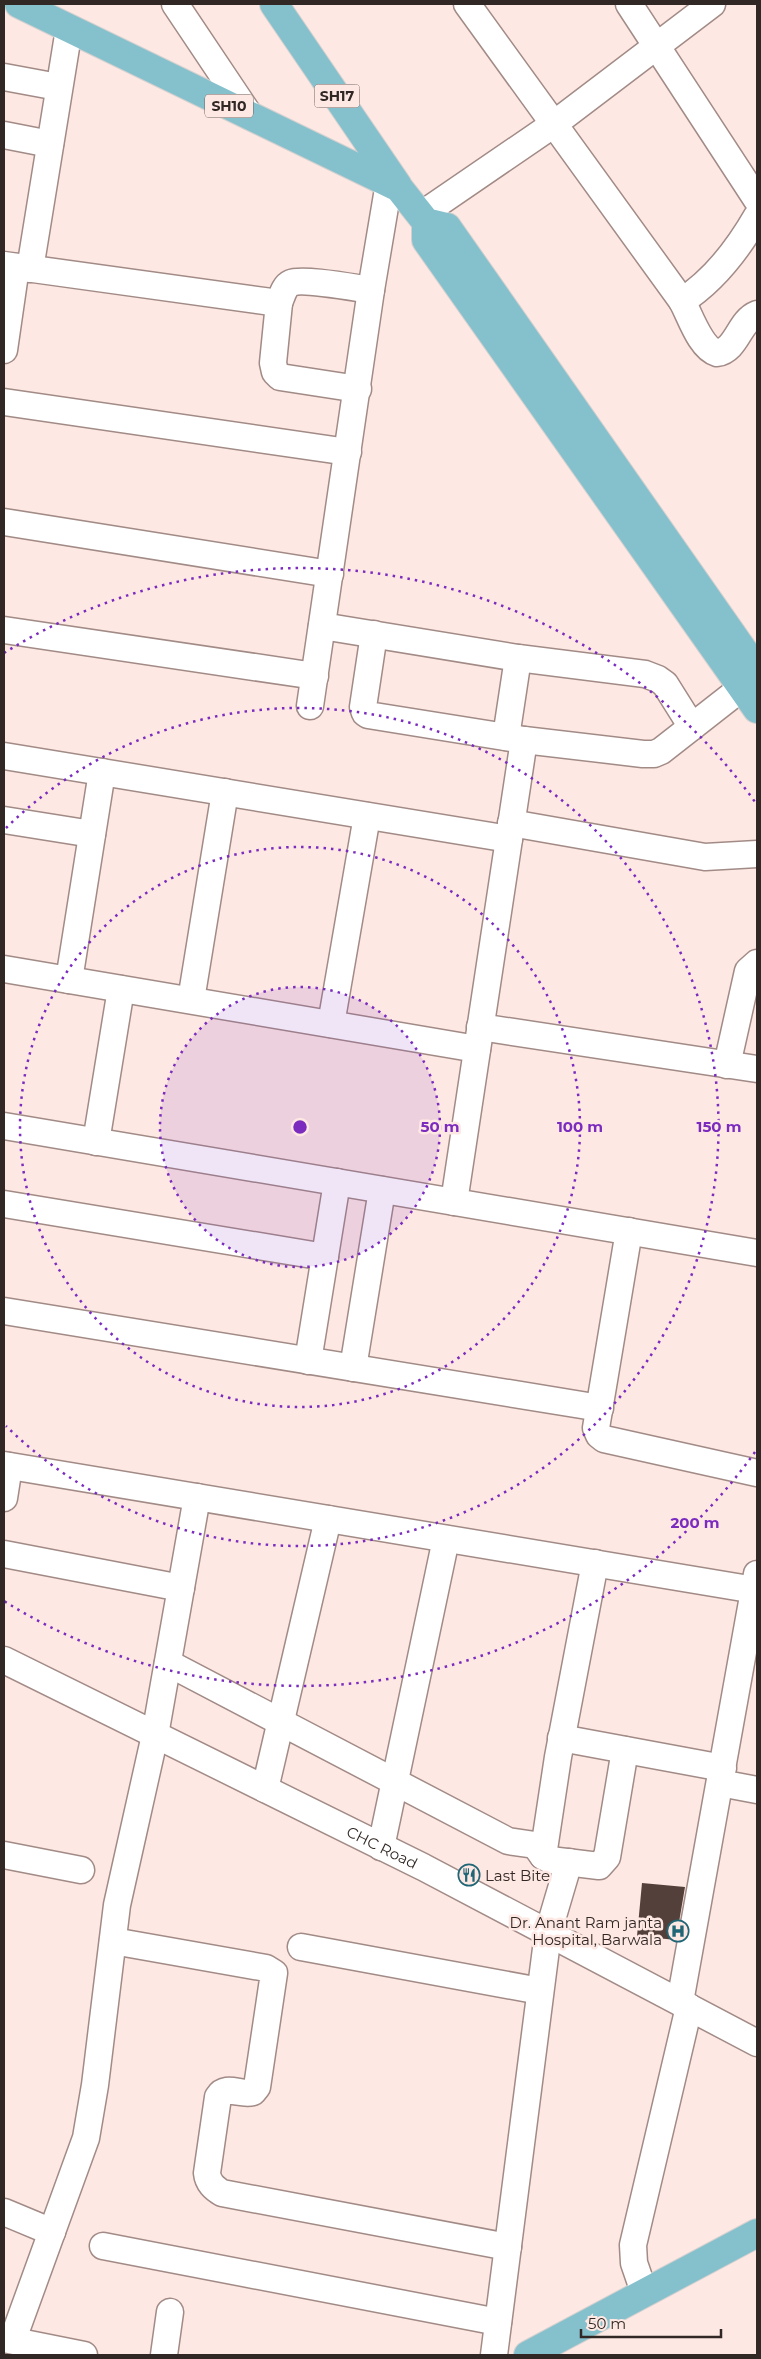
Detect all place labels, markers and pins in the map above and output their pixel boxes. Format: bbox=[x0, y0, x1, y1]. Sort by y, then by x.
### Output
centre of rings bbox=[291, 1118, 309, 1136]
restaurant icon: Last Bite bbox=[457, 1863, 481, 1887]
place label: Last Bite bbox=[485, 1866, 550, 1885]
place label: Dr. Anant Ram janta Hospital, Barwala bbox=[510, 1913, 662, 1949]
hospital icon: Dr. Anant Ram janta Hospital, Barwala bbox=[666, 1919, 690, 1943]

